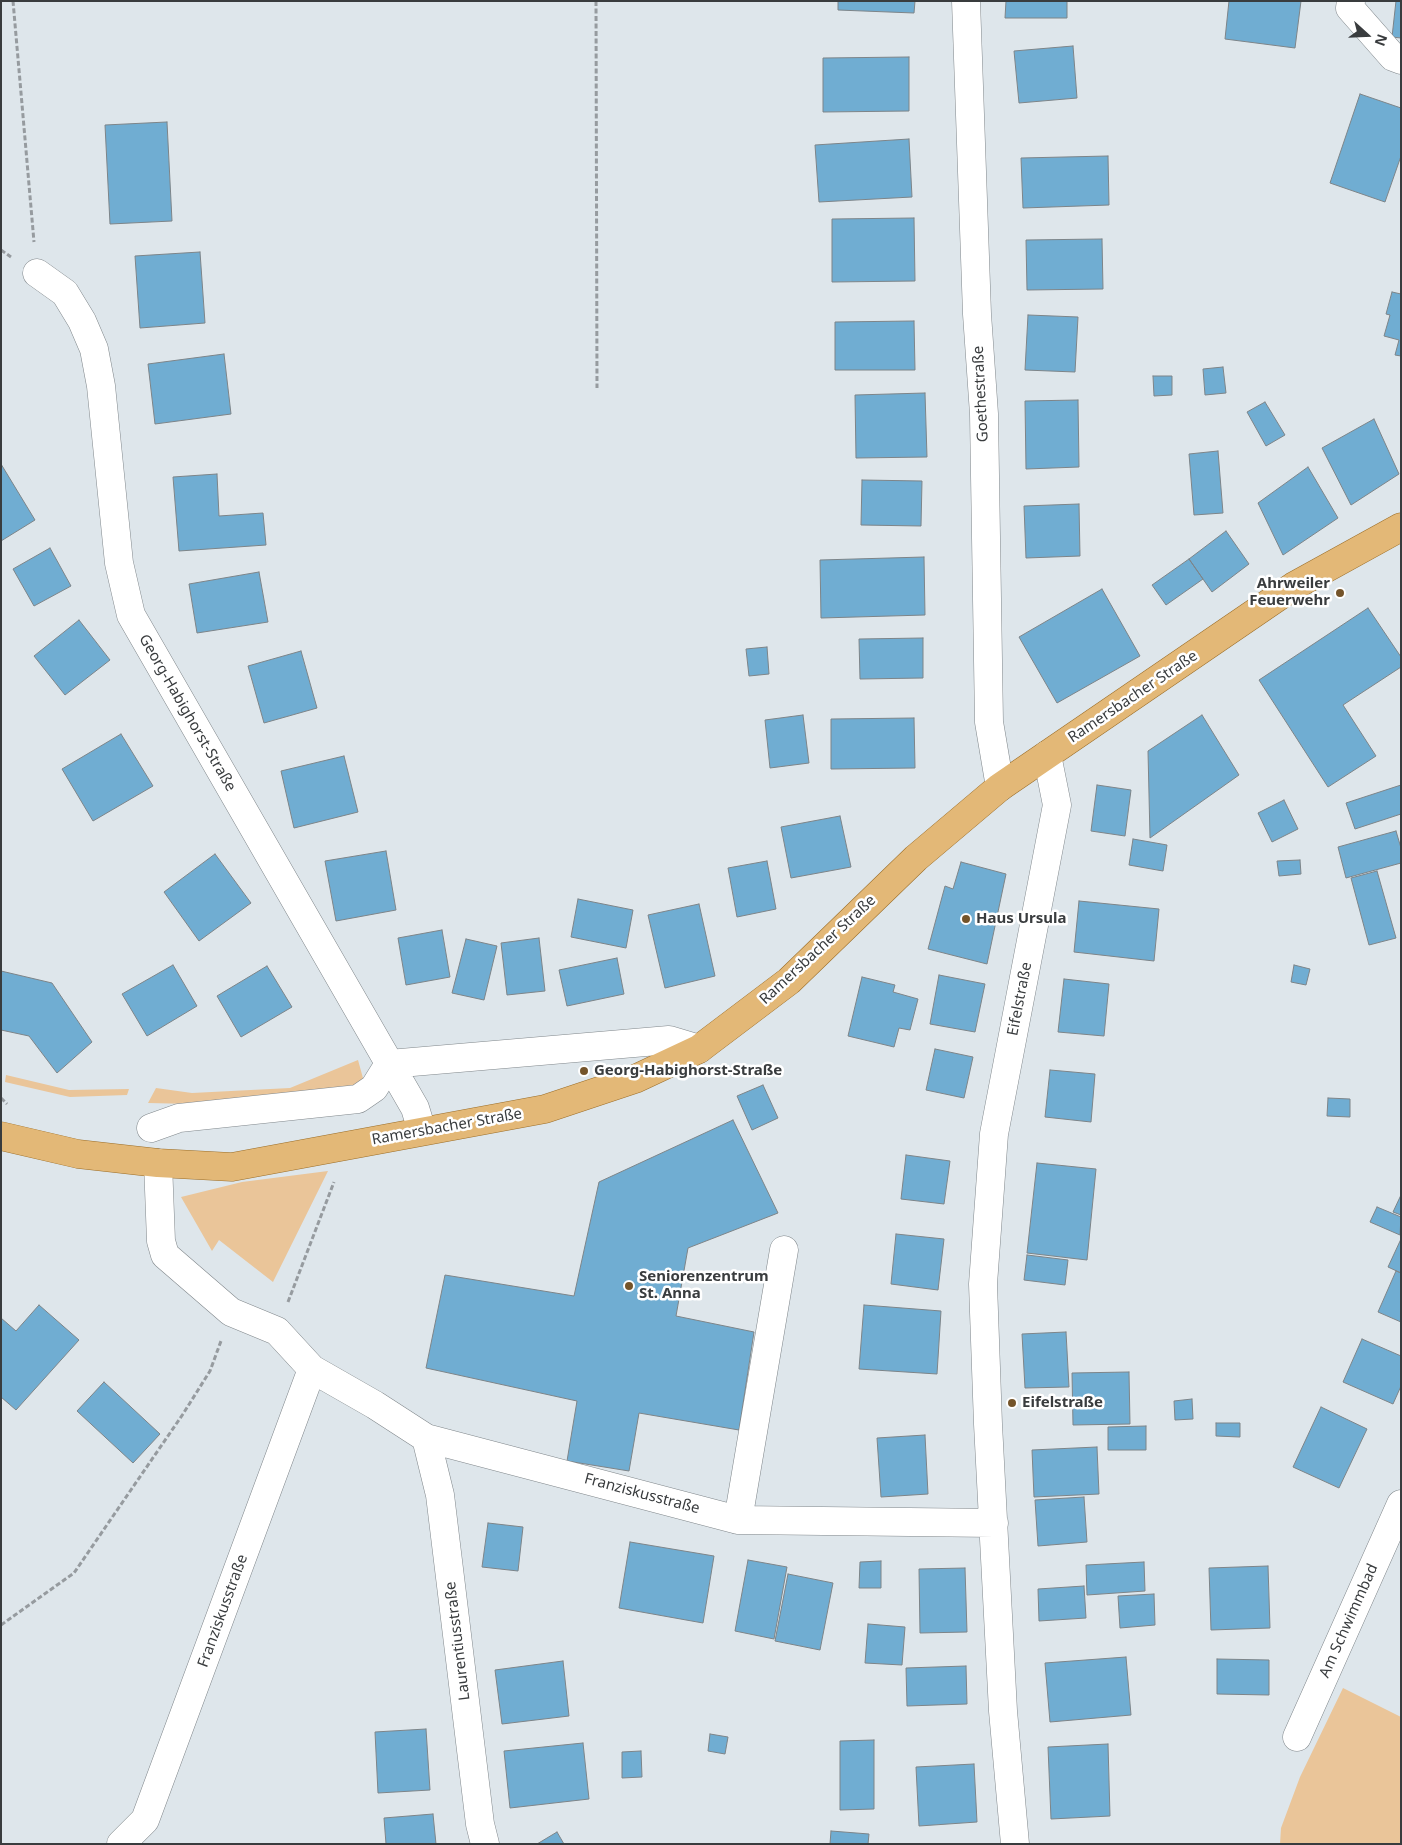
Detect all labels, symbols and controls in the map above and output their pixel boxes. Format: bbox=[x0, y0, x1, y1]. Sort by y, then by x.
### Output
north arrow bbox=[1342, 10, 1392, 60]
text: N bbox=[1371, 32, 1392, 49]
street label: Goethestraße bbox=[969, 345, 993, 443]
place label: Ahrweiler Feuerwehr bbox=[1249, 575, 1330, 610]
marker: Ahrweiler Feuerwehr bbox=[1334, 587, 1346, 599]
street label: Georg-Habighorst-Straße bbox=[135, 631, 239, 795]
street label: Ramersbacher Straße bbox=[1065, 647, 1201, 747]
street label: Ramersbacher Straße bbox=[756, 892, 880, 1008]
place label: Haus Ursula bbox=[976, 910, 1066, 928]
marker: Haus Ursula bbox=[960, 913, 972, 925]
street label: Eifelstraße bbox=[1004, 961, 1036, 1037]
place label: Georg-Habighorst-Straße bbox=[594, 1062, 782, 1080]
marker: Georg-Habighorst-Straße bbox=[578, 1065, 590, 1077]
street label: Ramersbacher Straße bbox=[371, 1105, 523, 1149]
place label: Seniorenzentrum St. Anna bbox=[639, 1268, 769, 1303]
marker: Seniorenzentrum St. Anna bbox=[623, 1280, 635, 1292]
place label: Eifelstraße bbox=[1022, 1394, 1103, 1412]
marker: Eifelstraße bbox=[1006, 1397, 1018, 1409]
street label: Franziskusstraße bbox=[582, 1470, 702, 1518]
street label: Franziskusstraße bbox=[194, 1552, 252, 1670]
street label: Am Schwimmbad bbox=[1316, 1561, 1382, 1681]
street label: Laurentiusstraße bbox=[442, 1580, 474, 1702]

